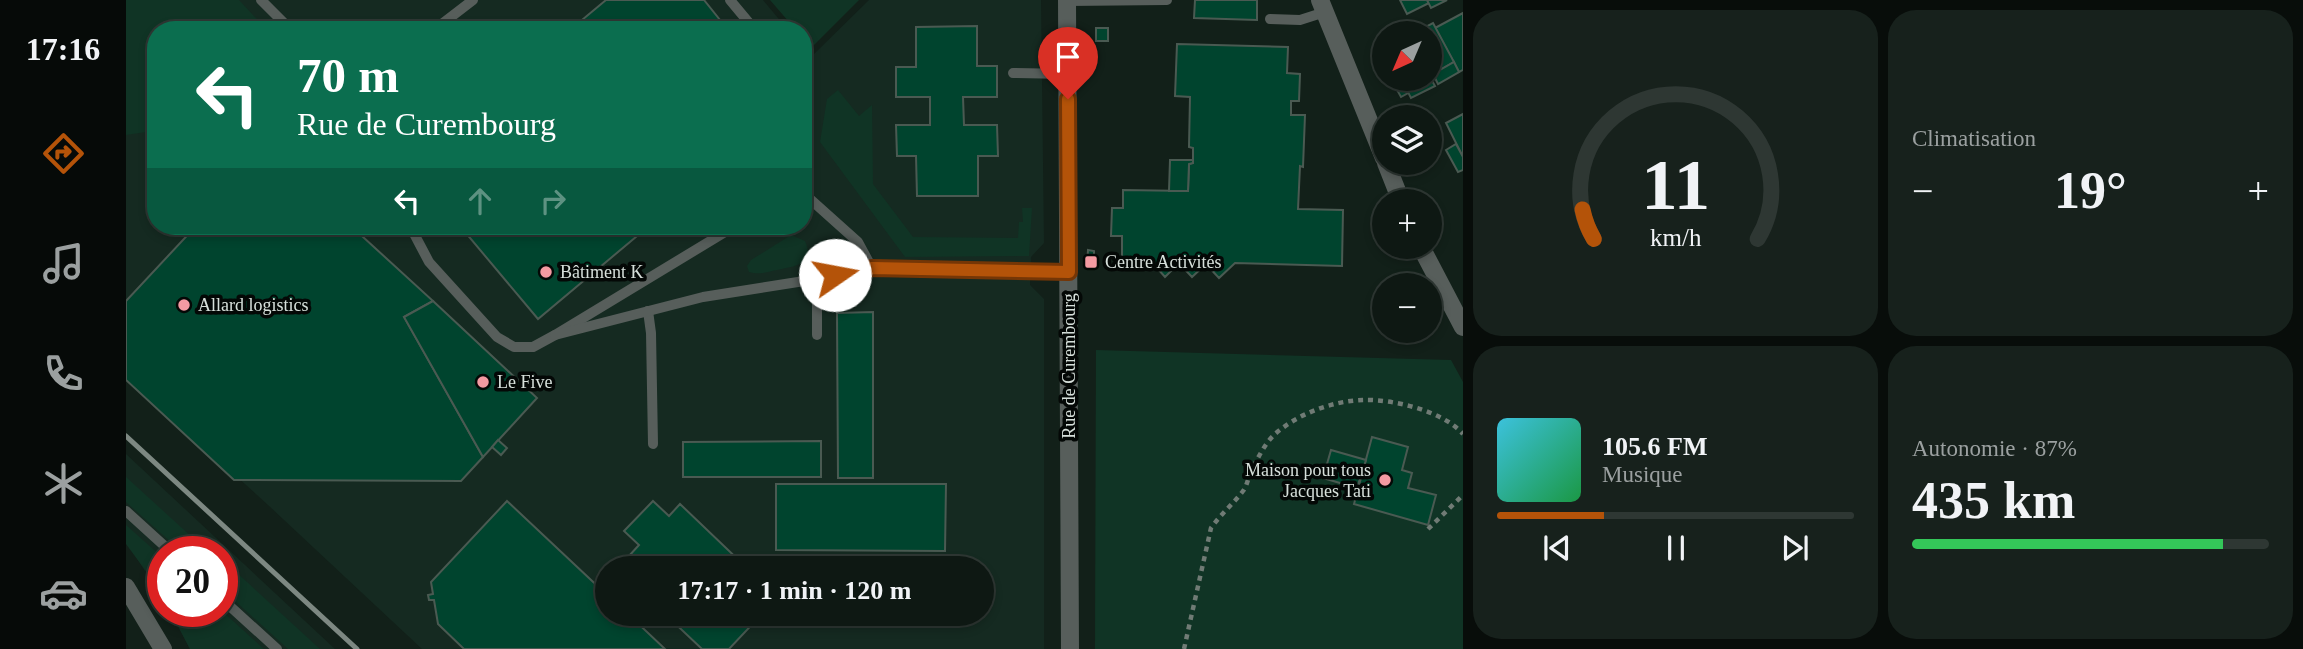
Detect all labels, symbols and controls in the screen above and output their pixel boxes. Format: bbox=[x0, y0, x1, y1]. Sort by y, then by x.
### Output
north arrow bbox=[1372, 21, 1442, 91]
map controls bbox=[1372, 21, 1442, 343]
pin bbox=[1038, 27, 1098, 99]
text: 17:16 bbox=[26, 31, 100, 67]
icon: arrive bbox=[1049, 38, 1087, 76]
text: 70 m bbox=[297, 48, 399, 103]
icon: left bbox=[182, 49, 273, 140]
button: layers bbox=[1372, 105, 1442, 175]
text: Rue de Curembourg bbox=[297, 106, 556, 142]
text: Climatisation bbox=[1912, 126, 2036, 151]
icon: directions bbox=[39, 129, 88, 178]
text: 11 bbox=[1641, 144, 1710, 225]
text: 19° bbox=[2054, 162, 2127, 219]
text: − bbox=[1912, 170, 1933, 212]
text: + bbox=[2248, 170, 2269, 212]
icon: left bbox=[388, 182, 426, 220]
icon: ahead bbox=[461, 182, 499, 220]
icon: right bbox=[534, 182, 572, 220]
button: + bbox=[1372, 189, 1442, 259]
text: km/h bbox=[1650, 224, 1702, 251]
position arrow bbox=[798, 238, 872, 312]
icon: music bbox=[39, 239, 88, 288]
place label: Centre Activités bbox=[1105, 252, 1221, 272]
marker: Centre Activités bbox=[1083, 254, 1099, 270]
place label: Bâtiment K bbox=[560, 262, 644, 282]
marker: Bâtiment K bbox=[538, 264, 554, 280]
button: − bbox=[1372, 273, 1442, 343]
street label: Rue de Curembourg bbox=[1059, 293, 1079, 439]
place label: Allard logistics bbox=[198, 295, 309, 315]
marker: Allard logistics bbox=[176, 297, 192, 313]
icon: phone bbox=[39, 349, 88, 398]
place label: Le Five bbox=[497, 372, 553, 392]
marker: Le Five bbox=[475, 374, 491, 390]
text: 105.6 FM bbox=[1602, 432, 1707, 461]
text: Autonomie · 87% bbox=[1912, 436, 2077, 461]
icon: climate bbox=[39, 459, 88, 508]
place label: Maison pour tous Jacques Tati bbox=[1245, 460, 1371, 501]
text: Musique bbox=[1602, 462, 1683, 487]
marker: Maison pour tous Jacques Tati bbox=[1377, 472, 1393, 488]
text: 435 km bbox=[1912, 472, 2075, 529]
icon: previous bbox=[1538, 529, 1576, 567]
icon: pause bbox=[1657, 529, 1695, 567]
icon: next bbox=[1776, 529, 1814, 567]
speed limit sign: 20 bbox=[147, 536, 238, 627]
icon: car bbox=[39, 569, 88, 618]
text: 17:17 · 1 min · 120 m bbox=[678, 576, 912, 605]

